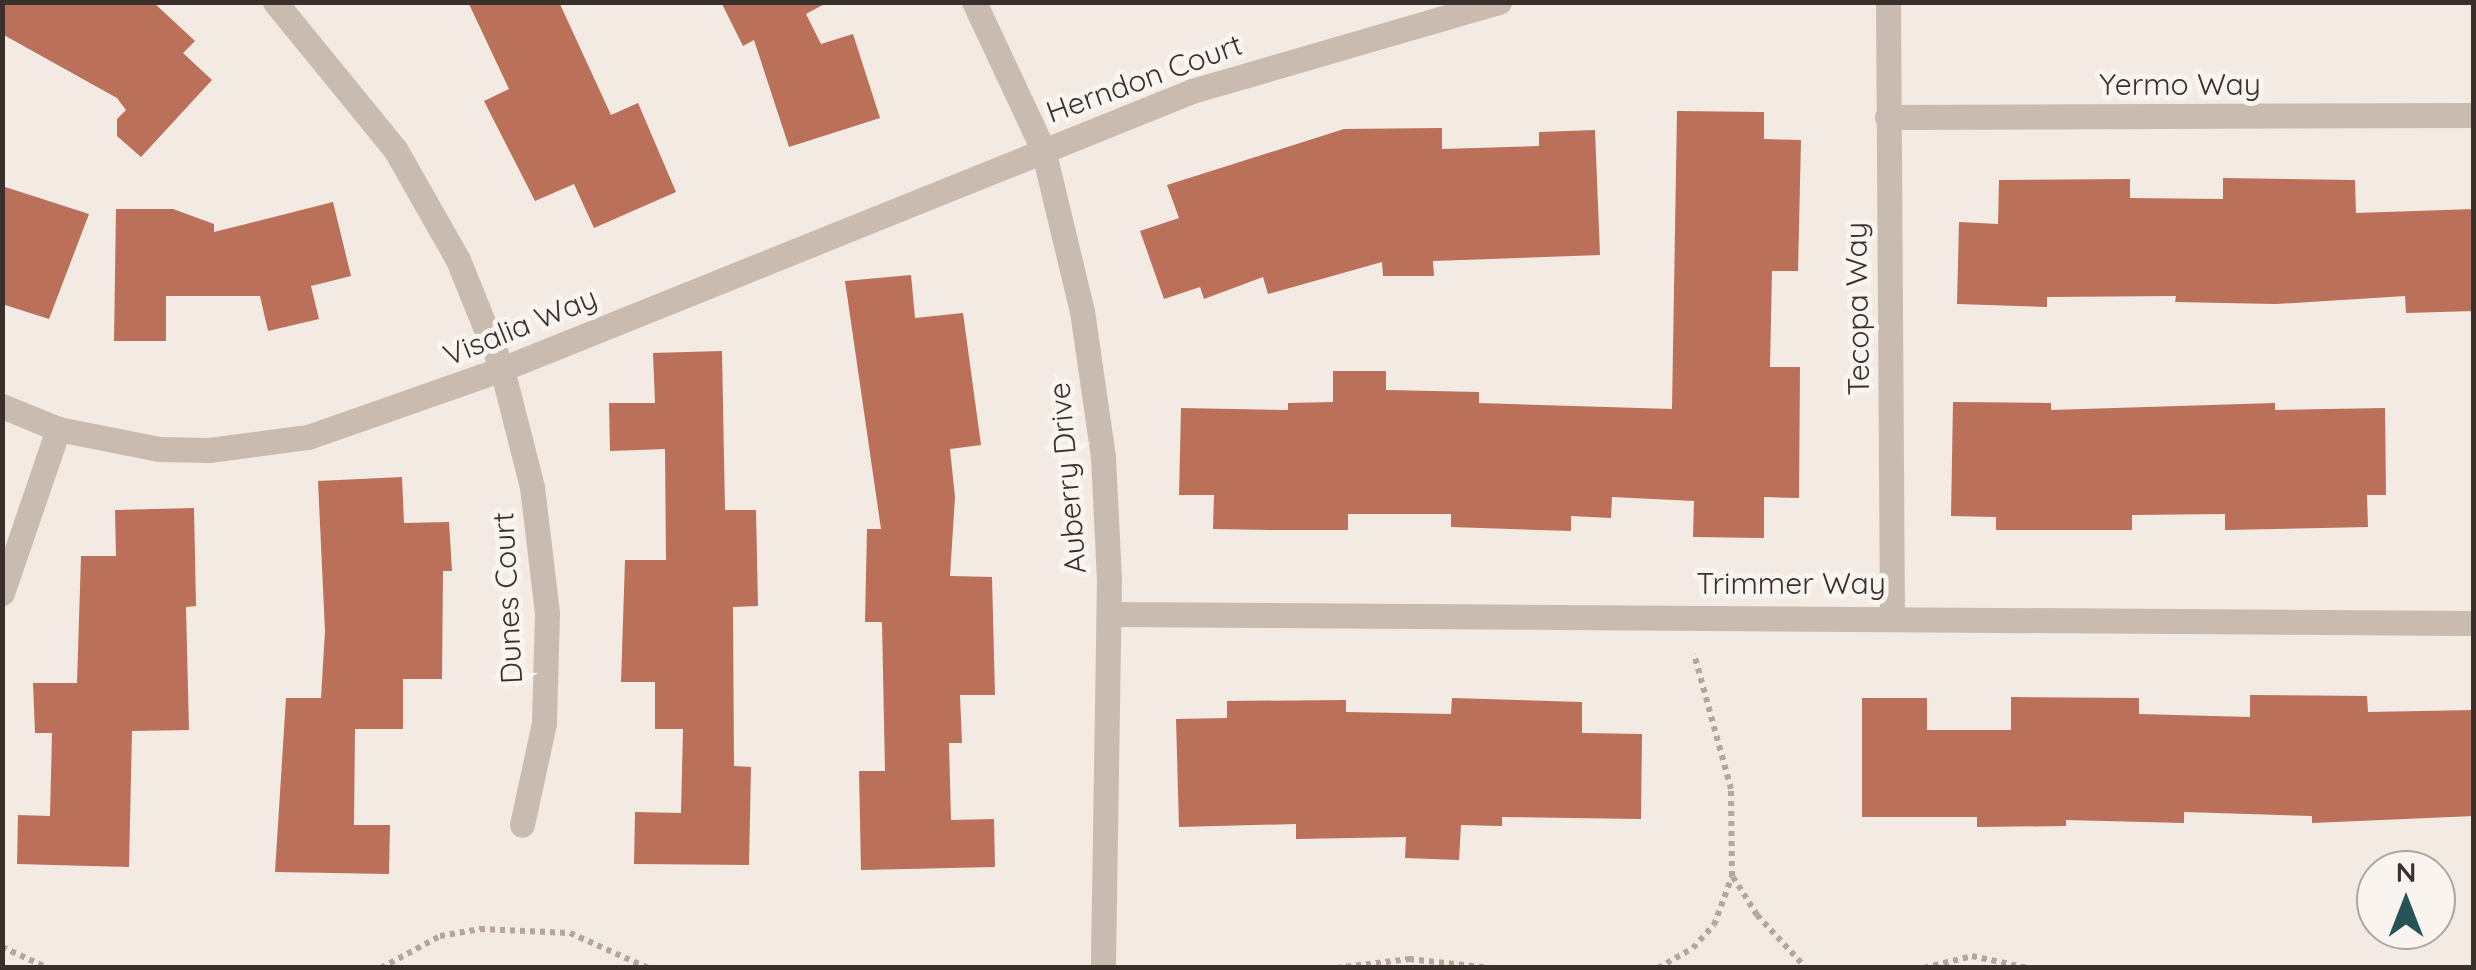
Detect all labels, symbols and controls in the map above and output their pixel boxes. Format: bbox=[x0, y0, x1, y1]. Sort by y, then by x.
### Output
street label: Herndon Court bbox=[1041, 26, 1247, 130]
street label: Yermo Way bbox=[2099, 66, 2261, 102]
street label: Tecopa Way bbox=[1837, 222, 1877, 396]
street label: Visalia Way bbox=[438, 279, 602, 373]
street label: Auberry Drive bbox=[1041, 381, 1093, 575]
street label: Dunes Court bbox=[485, 511, 529, 685]
street label: Trimmer Way bbox=[1696, 565, 1886, 601]
north arrow bbox=[2356, 850, 2456, 950]
text: N bbox=[2396, 854, 2416, 889]

